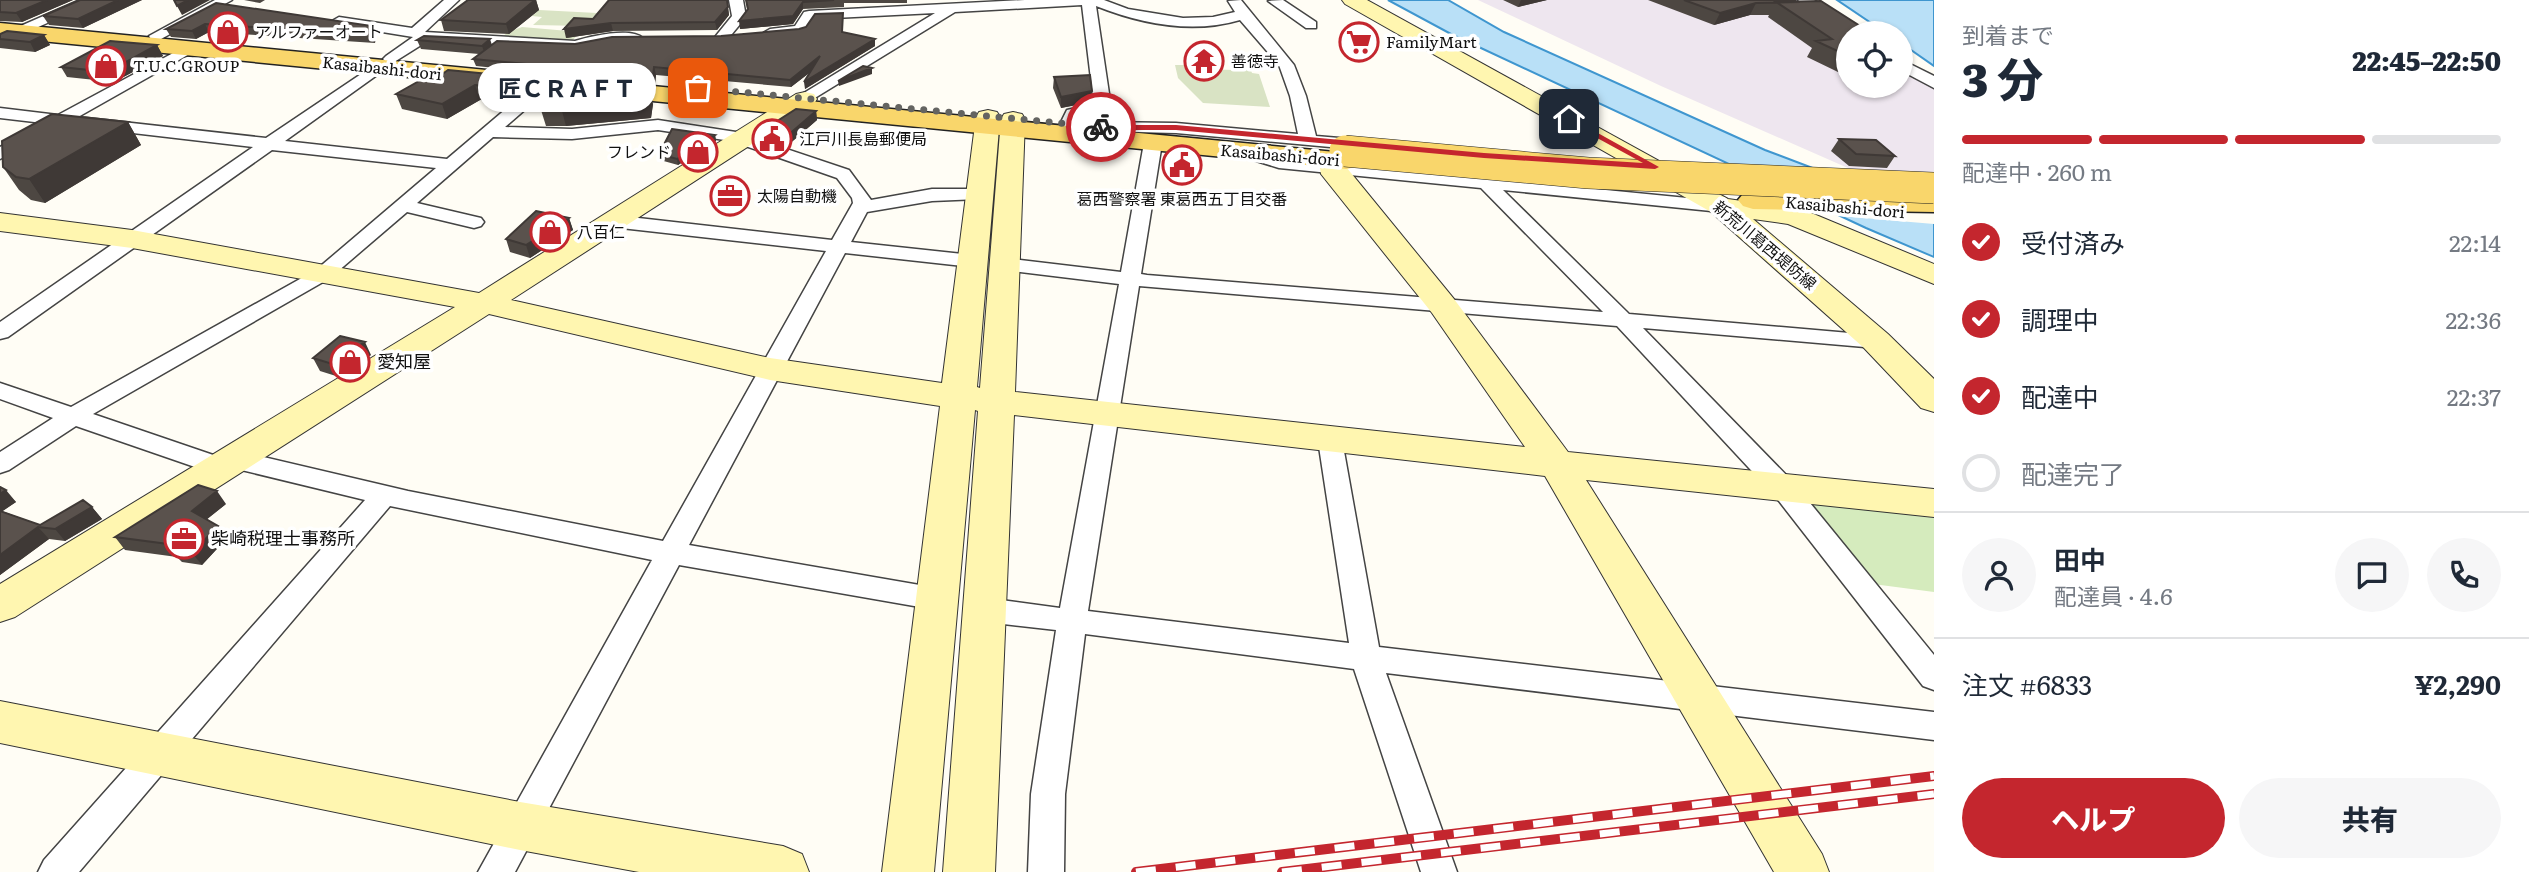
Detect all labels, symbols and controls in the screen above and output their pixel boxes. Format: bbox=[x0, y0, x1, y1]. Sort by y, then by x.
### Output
shop icon: アルファーオート bbox=[207, 11, 249, 53]
text: 到着まで bbox=[1962, 17, 2054, 51]
place label: アルファーオート bbox=[255, 19, 383, 43]
supermarket icon: FamilyMart bbox=[1338, 21, 1380, 63]
map controls bbox=[1836, 21, 1913, 98]
button: locate bbox=[1836, 21, 1913, 98]
place label: FamilyMart bbox=[1386, 29, 1477, 53]
temple icon: 善徳寺 bbox=[1183, 40, 1225, 82]
text: 22:45–22:50 bbox=[2352, 40, 2501, 79]
text: 3 分 bbox=[1962, 43, 2043, 111]
shop icon: T.U.C.GROUP bbox=[85, 45, 127, 87]
place label: 善徳寺 bbox=[1231, 48, 1279, 72]
street label: Kasaibashi-dori bbox=[321, 49, 443, 85]
place label: T.U.C.GROUP bbox=[133, 53, 239, 77]
pin bbox=[668, 58, 728, 118]
callout: 匠ＣＲＡＦＴ bbox=[477, 64, 656, 112]
icon: bag bbox=[679, 69, 717, 107]
text: 匠ＣＲＡＦＴ bbox=[498, 70, 636, 104]
pin bbox=[1539, 89, 1599, 149]
courier bbox=[1066, 92, 1136, 162]
icon: home bbox=[1550, 100, 1588, 138]
icon: bike bbox=[1082, 108, 1120, 146]
public building icon: 江戸川長島郵便局 bbox=[751, 118, 793, 160]
place label: 江戸川長島郵便局 bbox=[799, 126, 927, 150]
shop icon: フレンド bbox=[677, 131, 719, 173]
street label: Kasaibashi-dori bbox=[1219, 137, 1341, 171]
place label: フレンド bbox=[607, 139, 671, 163]
public building icon: 葛西警察署 東葛西五丁目交番 bbox=[1161, 144, 1203, 186]
text: 配達中 · 260 m bbox=[1962, 154, 2112, 188]
office icon: 太陽自動機 bbox=[709, 175, 751, 217]
place label: 太陽自動機 bbox=[757, 183, 837, 207]
place label: 葛西警察署 東葛西五丁目交番 bbox=[1076, 186, 1288, 210]
street label: Kasaibashi-dori bbox=[1784, 189, 1906, 223]
street label: 新荒川葛西堤防線 bbox=[1709, 194, 1822, 295]
shop icon: 八百仁 bbox=[529, 211, 571, 253]
place label: 八百仁 bbox=[577, 219, 625, 243]
text: 受付済み bbox=[2021, 222, 2125, 261]
icon: check bbox=[1962, 223, 2000, 261]
text: 22:14 bbox=[2449, 225, 2501, 259]
text: 調理中 bbox=[2021, 299, 2099, 338]
icon: check bbox=[1962, 300, 2000, 338]
text: 22:36 bbox=[2445, 302, 2501, 336]
shop icon: 愛知屋 bbox=[329, 341, 371, 383]
place label: 愛知屋 bbox=[377, 347, 431, 374]
text: 配達中 bbox=[2021, 376, 2099, 415]
icon: check bbox=[1962, 377, 2000, 415]
text: 22:37 bbox=[2447, 379, 2501, 413]
text: 配達完了 bbox=[2021, 453, 2125, 492]
office icon: 柴崎税理士事務所 bbox=[163, 518, 205, 560]
place label: 柴崎税理士事務所 bbox=[211, 524, 355, 551]
button: person bbox=[1962, 538, 2036, 612]
button: chat bbox=[2335, 538, 2409, 612]
button: phone bbox=[2427, 538, 2501, 612]
text: 田中 bbox=[2054, 539, 2106, 578]
text: 配達員 · 4.6 bbox=[2054, 578, 2173, 612]
text: 注文 #6833 bbox=[1962, 664, 2092, 703]
text: ¥2,290 bbox=[2414, 664, 2501, 703]
button: ヘルプ bbox=[1962, 778, 2225, 858]
button: 共有 bbox=[2239, 778, 2501, 858]

